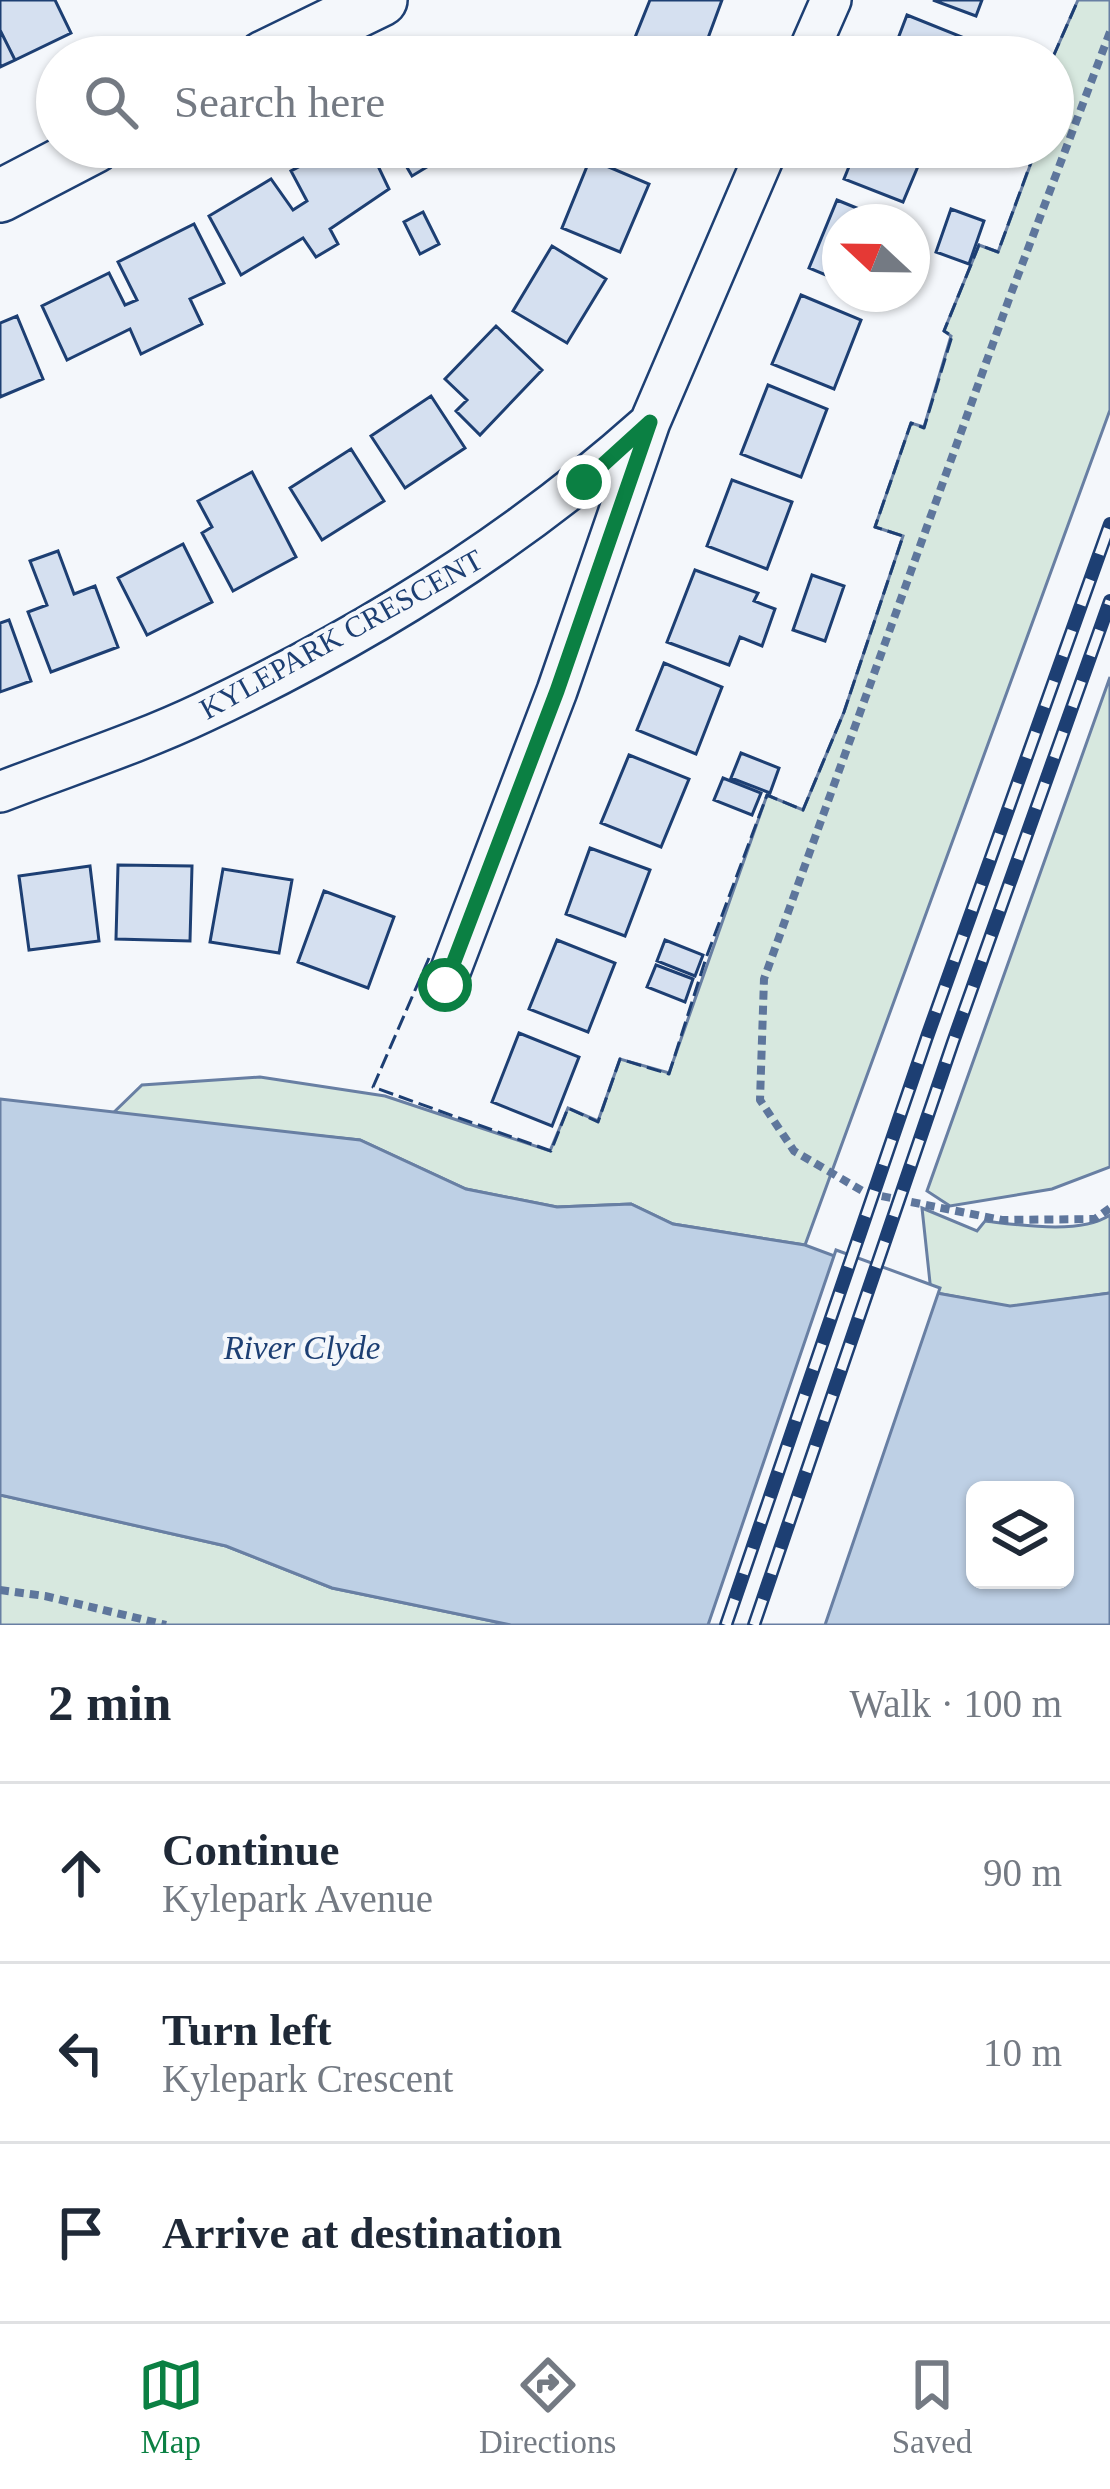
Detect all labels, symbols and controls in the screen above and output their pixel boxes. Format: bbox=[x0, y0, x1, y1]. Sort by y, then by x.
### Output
search box bbox=[36, 36, 1074, 168]
icon: search bbox=[78, 69, 144, 135]
text: Search here bbox=[174, 77, 385, 127]
north arrow bbox=[822, 204, 930, 312]
route end bbox=[557, 455, 611, 509]
street label: KYLEPARK CRESCENT bbox=[194, 542, 488, 726]
route start bbox=[418, 958, 472, 1012]
water label: River Clyde bbox=[223, 1330, 380, 1366]
map controls bbox=[966, 1481, 1074, 1589]
button: layers bbox=[966, 1481, 1074, 1589]
text: 2 min bbox=[48, 1675, 171, 1731]
text: Walk · 100 m bbox=[850, 1682, 1062, 1725]
text: Continue bbox=[162, 1825, 340, 1875]
icon: ahead bbox=[48, 1840, 114, 1906]
text: 90 m bbox=[983, 1851, 1062, 1894]
text: Kylepark Avenue bbox=[162, 1877, 433, 1920]
text: Turn left bbox=[162, 2005, 332, 2055]
icon: left bbox=[48, 2020, 114, 2086]
text: 10 m bbox=[983, 2031, 1062, 2074]
text: Kylepark Crescent bbox=[162, 2057, 453, 2100]
icon: arrive bbox=[48, 2200, 114, 2266]
text: Arrive at destination bbox=[162, 2208, 562, 2258]
tab: Map bbox=[138, 2352, 204, 2461]
tab: Directions bbox=[479, 2352, 616, 2461]
tab: Saved bbox=[892, 2352, 972, 2461]

